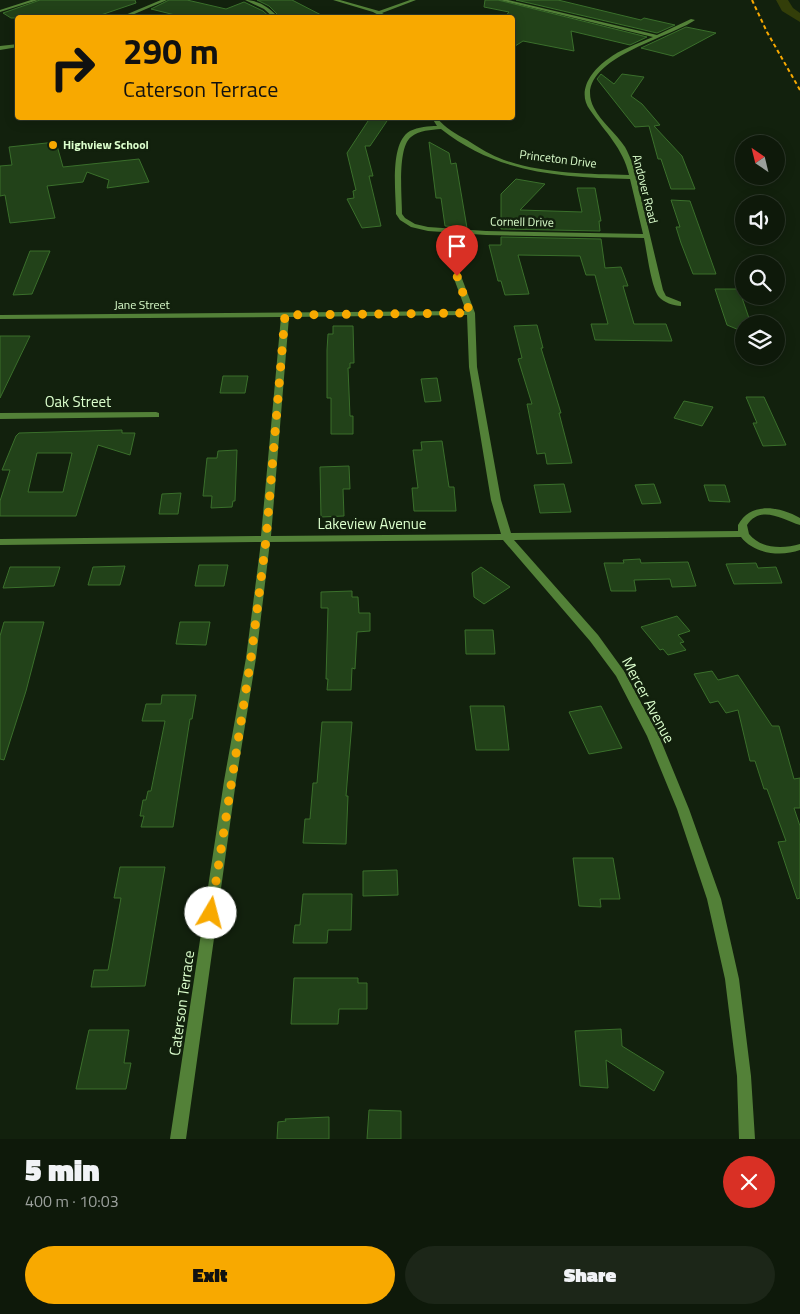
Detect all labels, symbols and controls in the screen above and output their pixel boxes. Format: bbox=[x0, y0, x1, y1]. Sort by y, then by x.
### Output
text: 290 m bbox=[123, 24, 219, 78]
icon: right bbox=[40, 35, 105, 100]
text: Caterson Terrace bbox=[123, 72, 278, 106]
place label: Highview School bbox=[63, 135, 149, 154]
north arrow bbox=[735, 135, 785, 185]
map controls bbox=[735, 135, 785, 365]
marker: Highview School bbox=[47, 139, 59, 151]
street label: Princeton Drive bbox=[518, 144, 598, 173]
street label: Andover Road bbox=[628, 152, 663, 225]
button: sound bbox=[735, 195, 785, 245]
street label: Cornell Drive bbox=[490, 211, 554, 232]
pin bbox=[436, 225, 478, 276]
icon: arrive bbox=[443, 232, 471, 260]
button: search bbox=[735, 255, 785, 305]
street label: Jane Street bbox=[114, 295, 171, 314]
button: layers bbox=[735, 315, 785, 365]
street label: Oak Street bbox=[45, 390, 112, 413]
street label: Lakeview Avenue bbox=[318, 512, 426, 535]
street label: Mercer Avenue bbox=[616, 653, 681, 747]
position arrow bbox=[184, 886, 236, 938]
street label: Caterson Terrace bbox=[163, 949, 200, 1057]
text: 5 min bbox=[25, 1147, 100, 1193]
button: close bbox=[723, 1156, 775, 1208]
text: 400 m · 10:03 bbox=[25, 1189, 119, 1213]
button: Exit bbox=[25, 1246, 395, 1304]
button: Share bbox=[405, 1246, 775, 1304]

